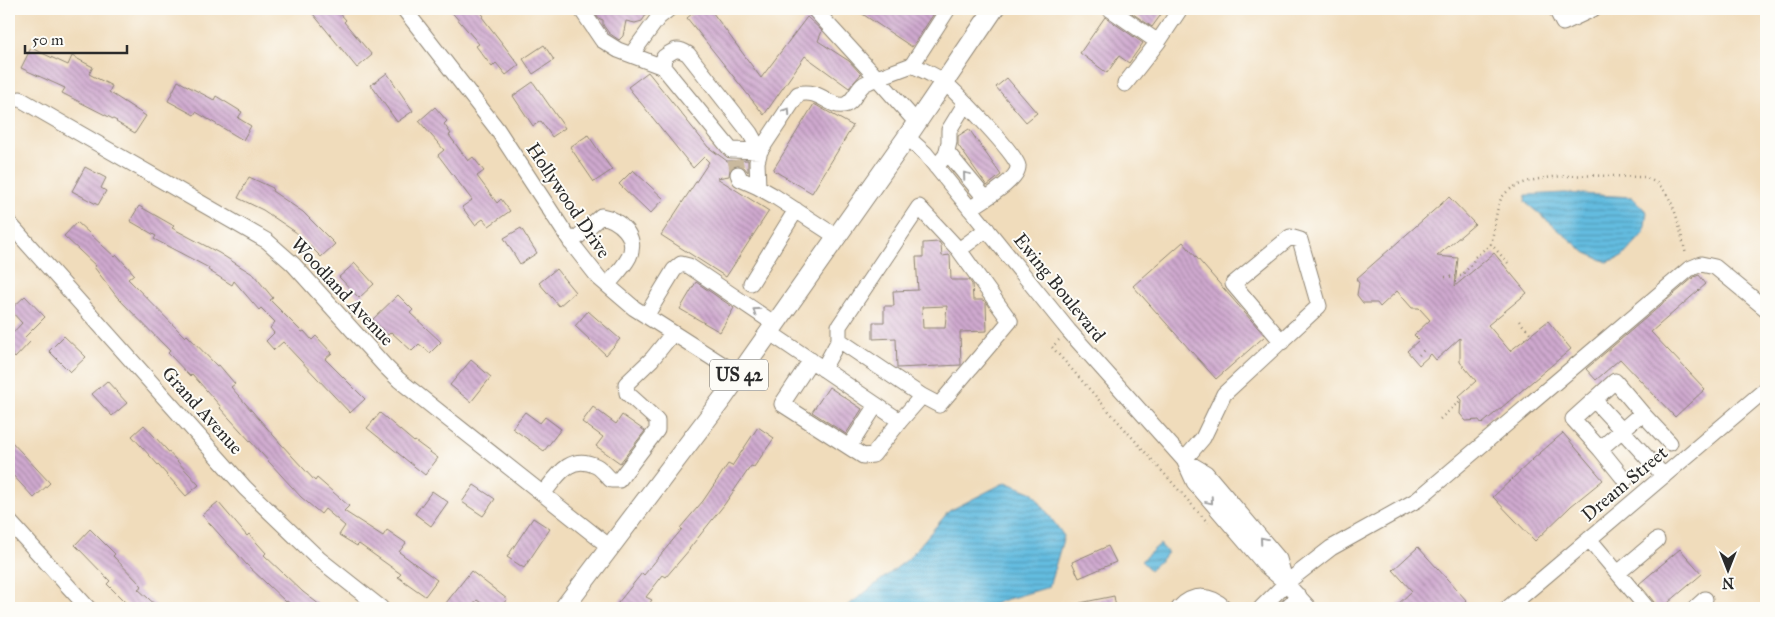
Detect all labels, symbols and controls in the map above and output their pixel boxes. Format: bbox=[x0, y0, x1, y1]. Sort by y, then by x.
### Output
scale bar bbox=[25, 22, 128, 54]
text: 50 m bbox=[32, 31, 64, 49]
one-way arrow bbox=[781, 107, 791, 116]
street label: Hollywood Drive bbox=[522, 138, 616, 262]
one-way arrow bbox=[963, 172, 972, 181]
street label: Ewing Boulevard bbox=[1008, 228, 1111, 347]
street label: Woodland Avenue bbox=[286, 232, 399, 351]
one-way arrow bbox=[752, 307, 761, 317]
road number: US 42 bbox=[710, 360, 768, 390]
street label: Grand Avenue bbox=[157, 362, 248, 459]
street label: Dream Street bbox=[1577, 441, 1672, 526]
one-way arrow bbox=[1205, 495, 1214, 504]
one-way arrow bbox=[1260, 537, 1269, 546]
north arrow bbox=[1702, 544, 1752, 594]
text: N bbox=[1722, 574, 1734, 591]

